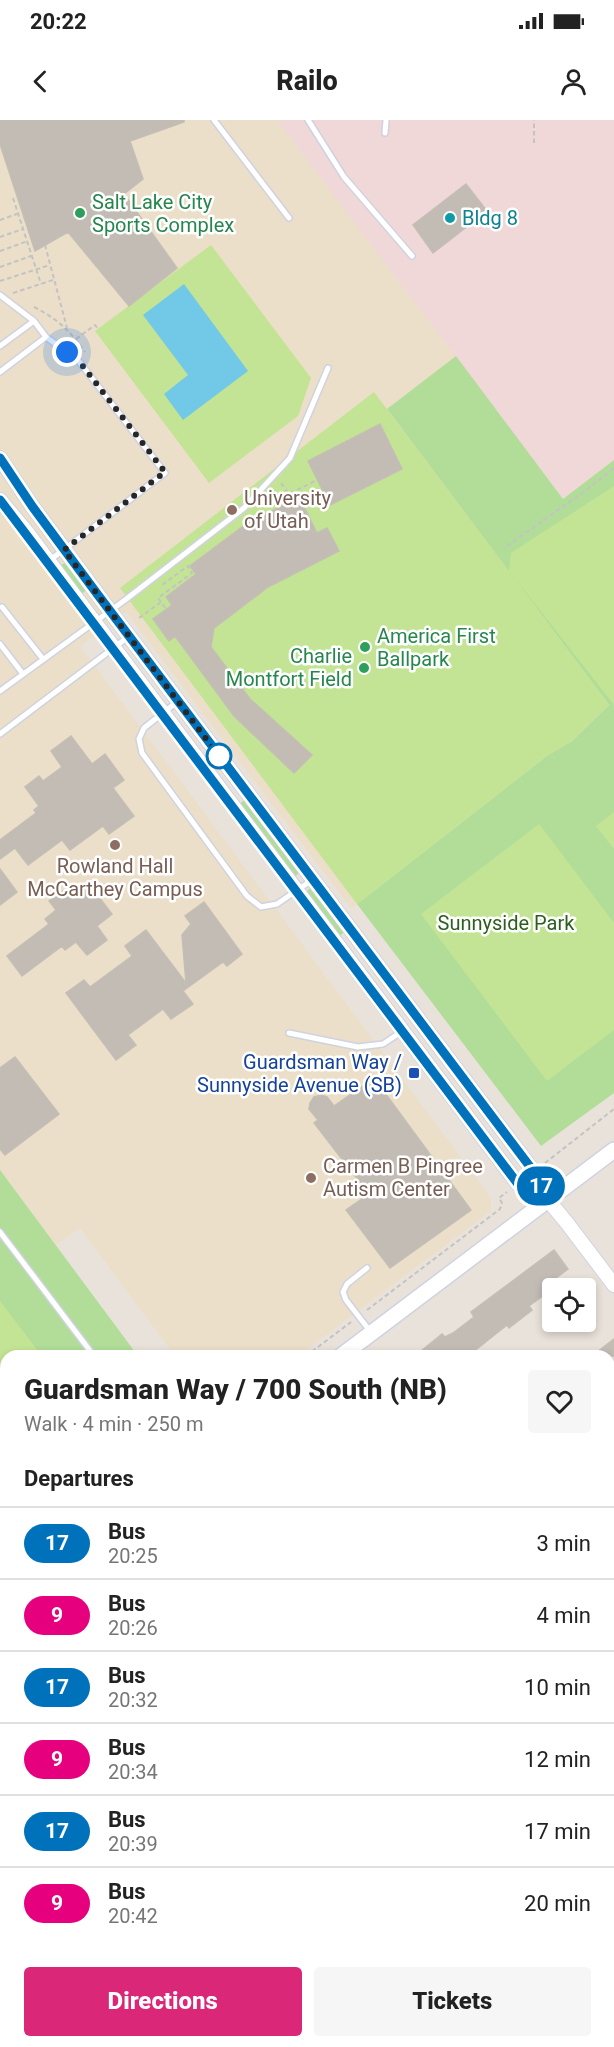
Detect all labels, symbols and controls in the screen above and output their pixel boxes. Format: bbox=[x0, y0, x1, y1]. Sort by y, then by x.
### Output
text: 20:22 bbox=[30, 9, 87, 34]
icon: back bbox=[24, 65, 57, 98]
text: Railo bbox=[276, 65, 338, 97]
icon: person bbox=[557, 65, 590, 98]
place label: Salt Lake City Sports Complex bbox=[92, 190, 234, 237]
marker: Salt Lake City Sports Complex bbox=[73, 206, 87, 220]
place label: Bldg 8 bbox=[462, 206, 518, 230]
marker: Bldg 8 bbox=[443, 211, 457, 225]
your location bbox=[52, 337, 82, 367]
place label: University of Utah bbox=[244, 486, 332, 533]
marker: University of Utah bbox=[225, 503, 239, 517]
place label: America First Ballpark bbox=[377, 624, 496, 671]
marker: America First Ballpark bbox=[358, 640, 372, 654]
place label: Charlie Montfort Field bbox=[226, 644, 352, 691]
marker: Charlie Montfort Field bbox=[357, 661, 371, 675]
unlabelled marker bbox=[206, 743, 232, 769]
marker: Rowland Hall McCarthey Campus bbox=[108, 838, 122, 852]
place label: Rowland Hall McCarthey Campus bbox=[27, 854, 203, 901]
park label: Sunnyside Park bbox=[438, 911, 575, 935]
place label: Guardsman Way / Sunnyside Avenue (SB) bbox=[197, 1050, 402, 1097]
marker: Guardsman Way / Sunnyside Avenue (SB) bbox=[407, 1066, 421, 1080]
place label: Carmen B Pingree Autism Center bbox=[323, 1154, 483, 1201]
line badge: 17 bbox=[514, 1166, 568, 1206]
marker: Carmen B Pingree Autism Center bbox=[304, 1171, 318, 1185]
text: 17 bbox=[529, 1174, 553, 1198]
map controls bbox=[542, 1278, 596, 1332]
button: locate bbox=[542, 1278, 596, 1332]
button: heart bbox=[528, 1370, 591, 1433]
text: Guardsman Way / 700 South (NB) bbox=[24, 1373, 447, 1406]
text: Walk · 4 min · 250 m bbox=[24, 1412, 203, 1436]
text: Departures bbox=[24, 1466, 134, 1491]
text: Bus bbox=[108, 1519, 146, 1544]
text: 17 bbox=[45, 1531, 69, 1555]
text: 3 min bbox=[536, 1531, 591, 1556]
text: 20:25 bbox=[108, 1544, 158, 1568]
text: Bus bbox=[108, 1591, 146, 1616]
text: 9 bbox=[51, 1603, 63, 1627]
text: 4 min bbox=[536, 1603, 591, 1628]
text: 20:26 bbox=[108, 1616, 158, 1640]
text: Bus bbox=[108, 1663, 146, 1688]
text: 17 bbox=[45, 1675, 69, 1699]
text: 10 min bbox=[524, 1675, 591, 1700]
text: 20:32 bbox=[108, 1688, 158, 1712]
text: Bus bbox=[108, 1735, 146, 1760]
text: 9 bbox=[51, 1747, 63, 1771]
text: 12 min bbox=[524, 1747, 591, 1772]
text: 20:34 bbox=[108, 1760, 158, 1784]
text: Bus bbox=[108, 1807, 146, 1832]
text: 17 bbox=[45, 1819, 69, 1843]
text: 17 min bbox=[524, 1819, 591, 1844]
text: 20:39 bbox=[108, 1832, 158, 1856]
text: Bus bbox=[108, 1879, 146, 1904]
text: 9 bbox=[51, 1891, 63, 1915]
text: 20 min bbox=[524, 1891, 591, 1916]
text: 20:42 bbox=[108, 1904, 158, 1928]
button: Directions bbox=[24, 1967, 302, 2036]
button: Tickets bbox=[314, 1967, 591, 2036]

